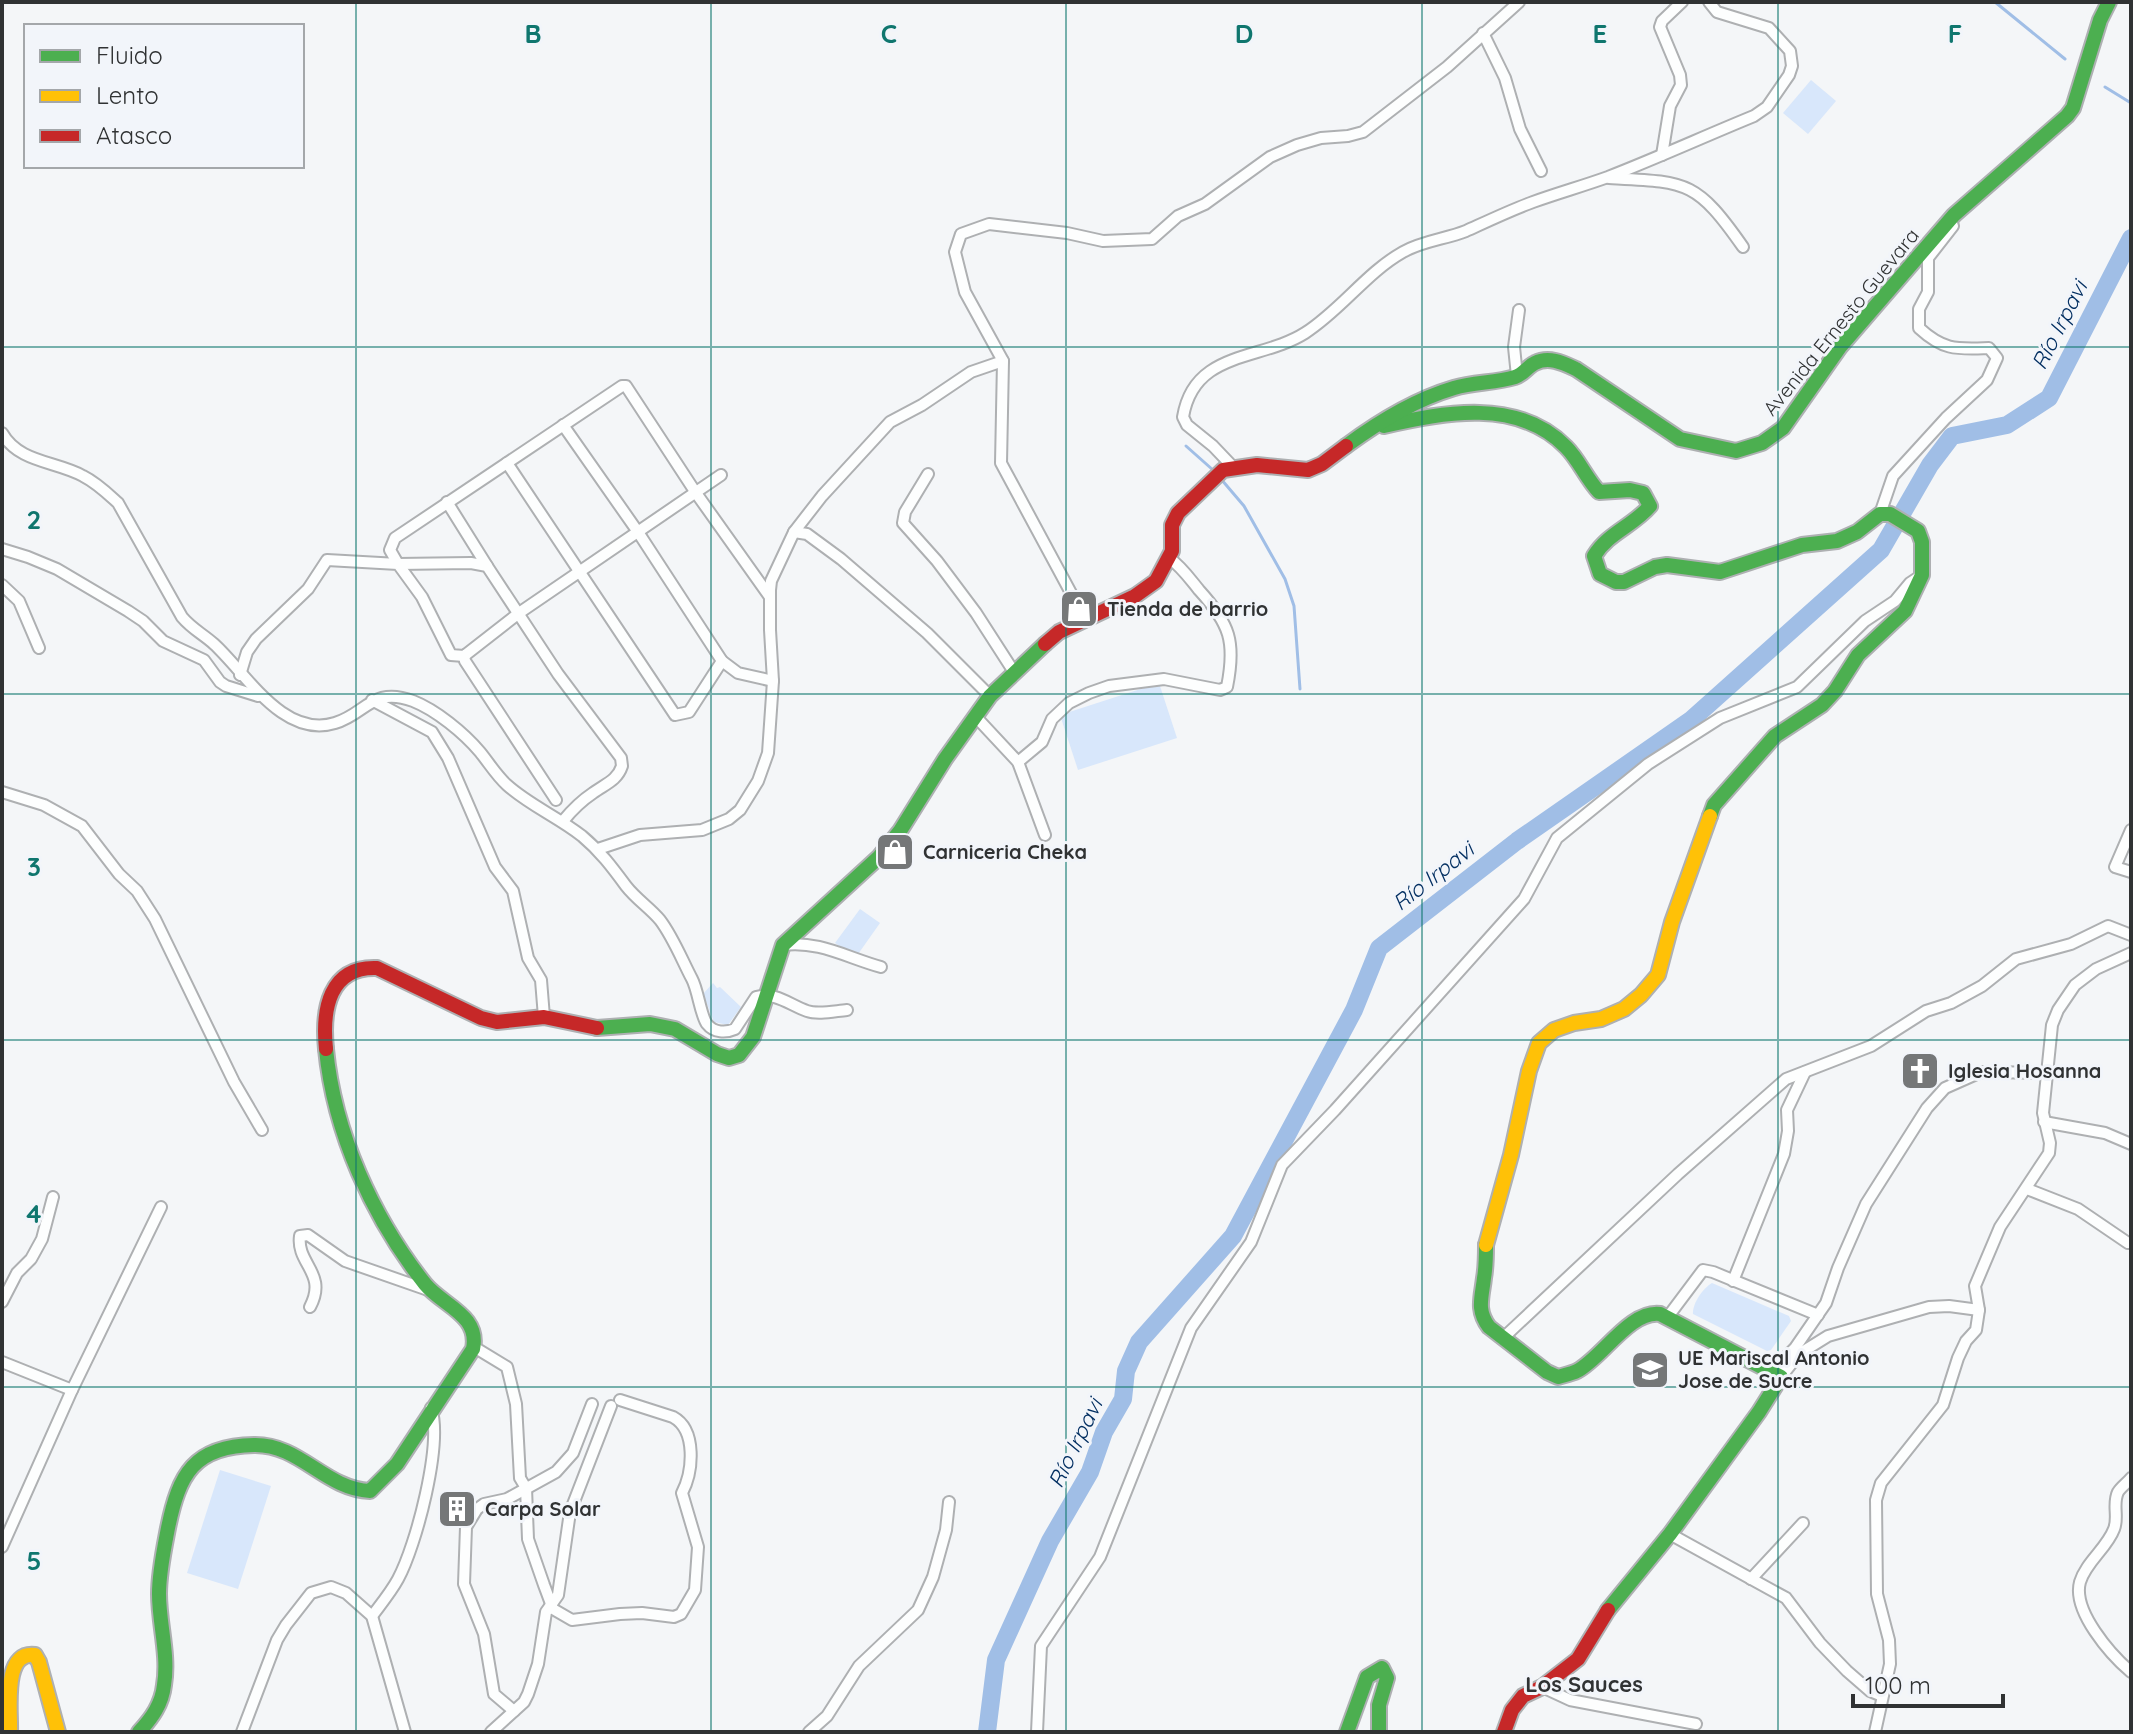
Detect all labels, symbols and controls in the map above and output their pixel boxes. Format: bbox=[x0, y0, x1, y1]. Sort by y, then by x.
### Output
text: B bbox=[524, 17, 542, 50]
text: C bbox=[881, 17, 897, 50]
text: D bbox=[1235, 17, 1253, 50]
text: E bbox=[1593, 17, 1607, 50]
text: F bbox=[1948, 17, 1962, 50]
legend bbox=[24, 24, 304, 168]
text: Fluido bbox=[96, 40, 163, 70]
text: Lento bbox=[96, 80, 159, 110]
text: Atasco bbox=[96, 120, 172, 150]
street label: Avenida Ernesto Guevara bbox=[1757, 223, 1924, 420]
water label: Río Irpavi bbox=[2025, 274, 2094, 374]
text: 2 bbox=[27, 503, 41, 536]
shop icon: Tienda de barrio bbox=[1058, 588, 1100, 630]
place label: Tienda de barrio bbox=[1107, 596, 1268, 621]
shop icon: Carniceria Cheka bbox=[874, 831, 916, 873]
water label: Río Irpavi bbox=[1387, 834, 1481, 916]
place label: Carniceria Cheka bbox=[923, 839, 1087, 864]
text: 3 bbox=[27, 850, 41, 883]
church icon: Iglesia Hosanna bbox=[1899, 1050, 1941, 1092]
place label: Iglesia Hosanna bbox=[1948, 1058, 2101, 1083]
text: 4 bbox=[26, 1197, 42, 1230]
place label: UE Mariscal Antonio Jose de Sucre bbox=[1678, 1345, 1869, 1393]
school or university icon: UE Mariscal Antonio Jose de Sucre bbox=[1629, 1349, 1671, 1391]
water label: Río Irpavi bbox=[1041, 1392, 1110, 1492]
building icon: Carpa Solar bbox=[436, 1488, 478, 1530]
place label: Carpa Solar bbox=[485, 1496, 601, 1521]
text: 5 bbox=[27, 1544, 41, 1577]
scale bar bbox=[1853, 1658, 2003, 1708]
district label: Los Sauces bbox=[1525, 1670, 1643, 1698]
text: 100 m bbox=[1865, 1670, 1931, 1700]

